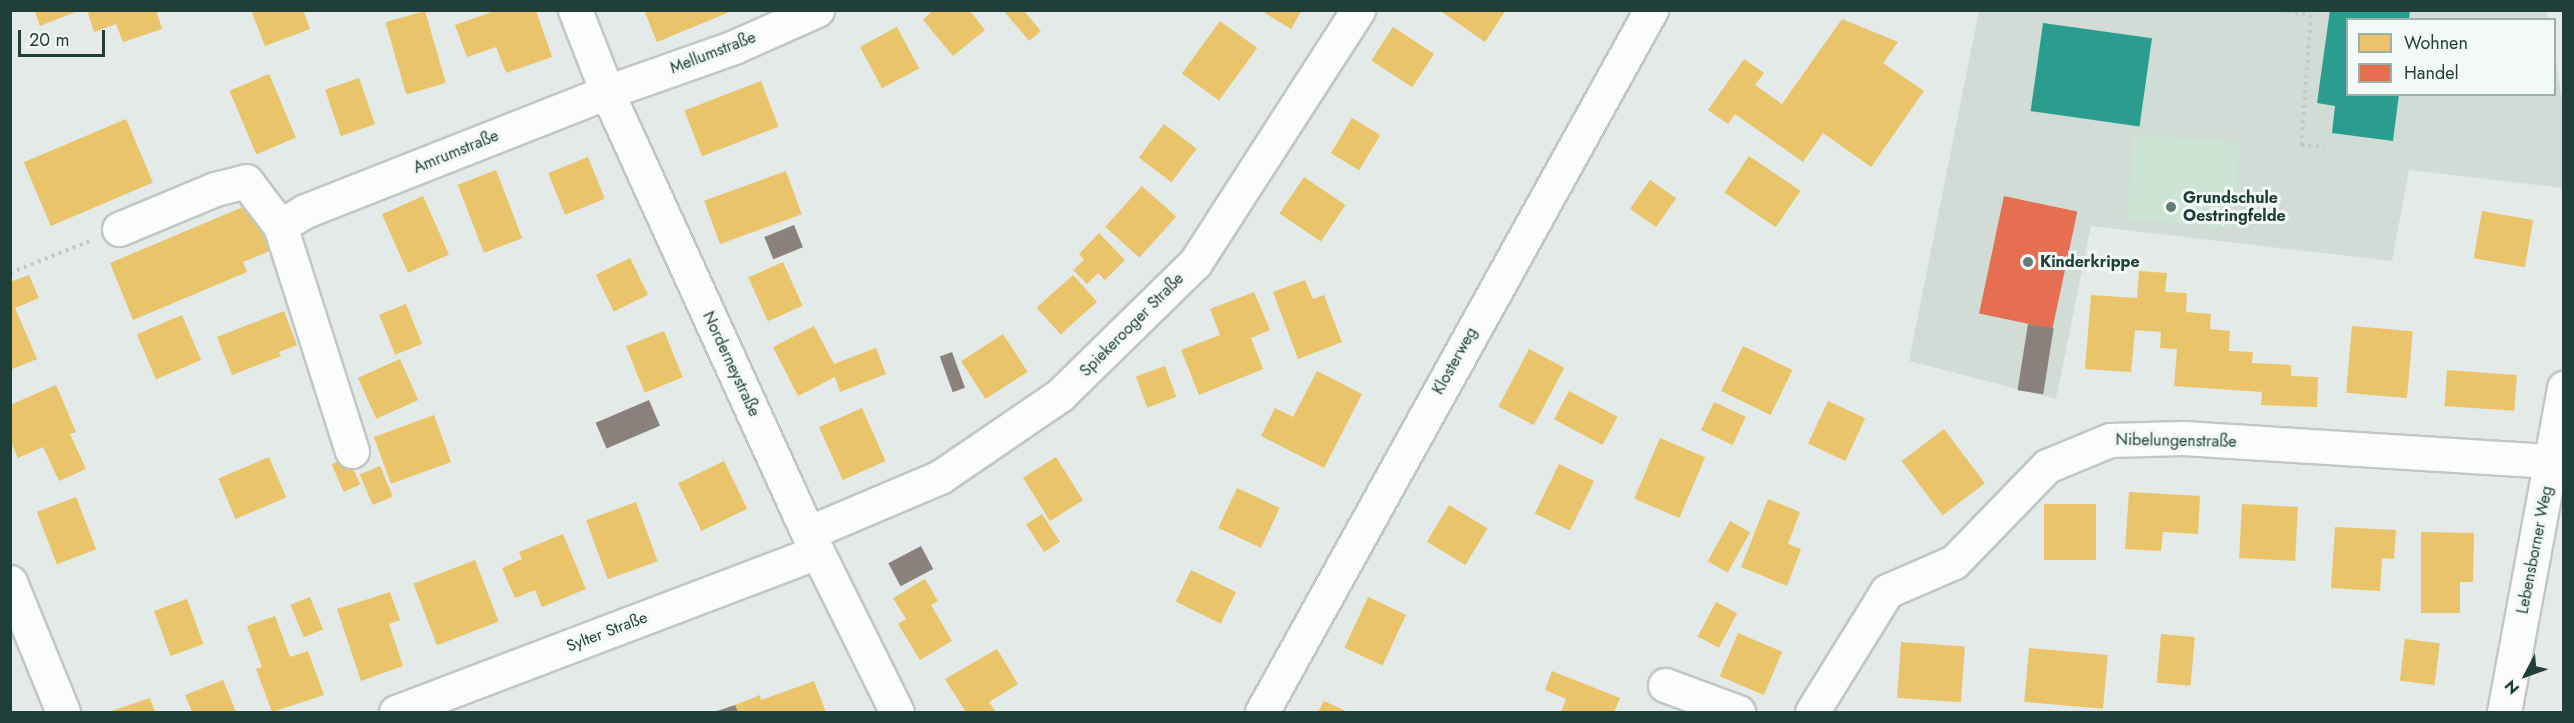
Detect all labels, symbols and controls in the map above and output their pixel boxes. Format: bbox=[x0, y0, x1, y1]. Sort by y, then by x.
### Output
scale bar bbox=[21, 18, 108, 56]
legend bbox=[2346, 18, 2556, 96]
text: 20 m bbox=[29, 27, 69, 53]
street label: Mellumstraße bbox=[667, 28, 759, 78]
text: Wohnen bbox=[2404, 30, 2468, 56]
text: Handel bbox=[2404, 60, 2459, 86]
street label: Amrumstraße bbox=[411, 126, 501, 178]
place label: Grundschule Oestringfelde bbox=[2183, 188, 2286, 226]
marker: Grundschule Oestringfelde bbox=[2164, 200, 2178, 214]
place label: Kinderkrippe bbox=[2040, 252, 2140, 272]
marker: Kinderkrippe bbox=[2021, 255, 2035, 269]
street label: Spiekerooger Straße bbox=[1076, 269, 1188, 381]
street label: Norderneystraße bbox=[698, 308, 764, 420]
street label: Klosterweg bbox=[1429, 324, 1481, 398]
street label: Nibelungenstraße bbox=[2115, 430, 2237, 452]
street label: Lebensborner Weg bbox=[2513, 484, 2557, 616]
street label: Sylter Straße bbox=[564, 608, 650, 656]
north arrow bbox=[2496, 645, 2556, 705]
text: N bbox=[2499, 675, 2525, 699]

